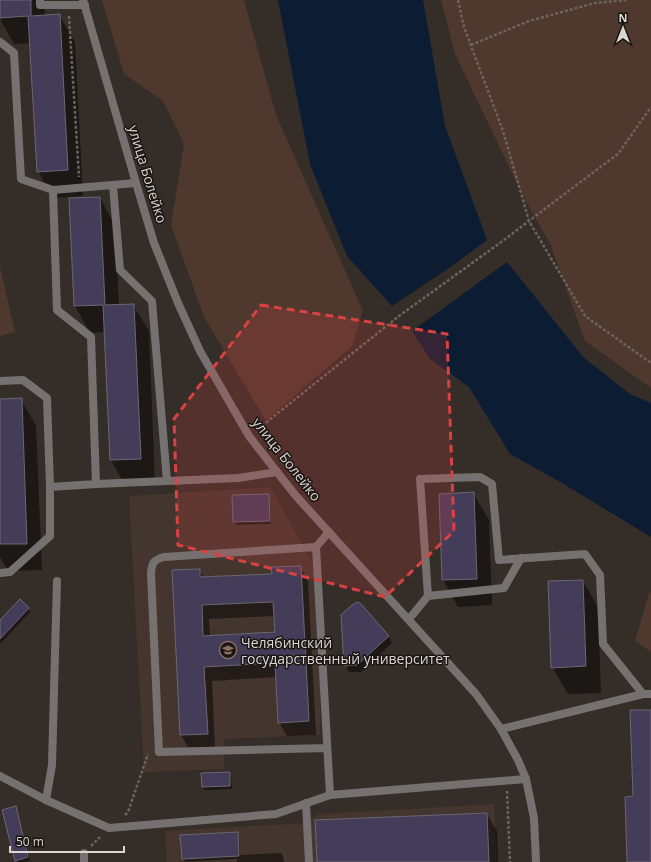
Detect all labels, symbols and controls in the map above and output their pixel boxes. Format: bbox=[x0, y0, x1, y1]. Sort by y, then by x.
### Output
north arrow bbox=[603, 8, 643, 48]
text: N bbox=[619, 10, 627, 25]
street label: улица Болейко bbox=[124, 123, 172, 225]
street label: улица Болейко bbox=[248, 413, 326, 505]
place label: Челябинский государственный университет bbox=[241, 633, 450, 668]
school or university icon: Челябинский государственный университет bbox=[218, 640, 238, 660]
scale bar bbox=[10, 828, 124, 854]
text: 50 m bbox=[16, 833, 44, 850]

